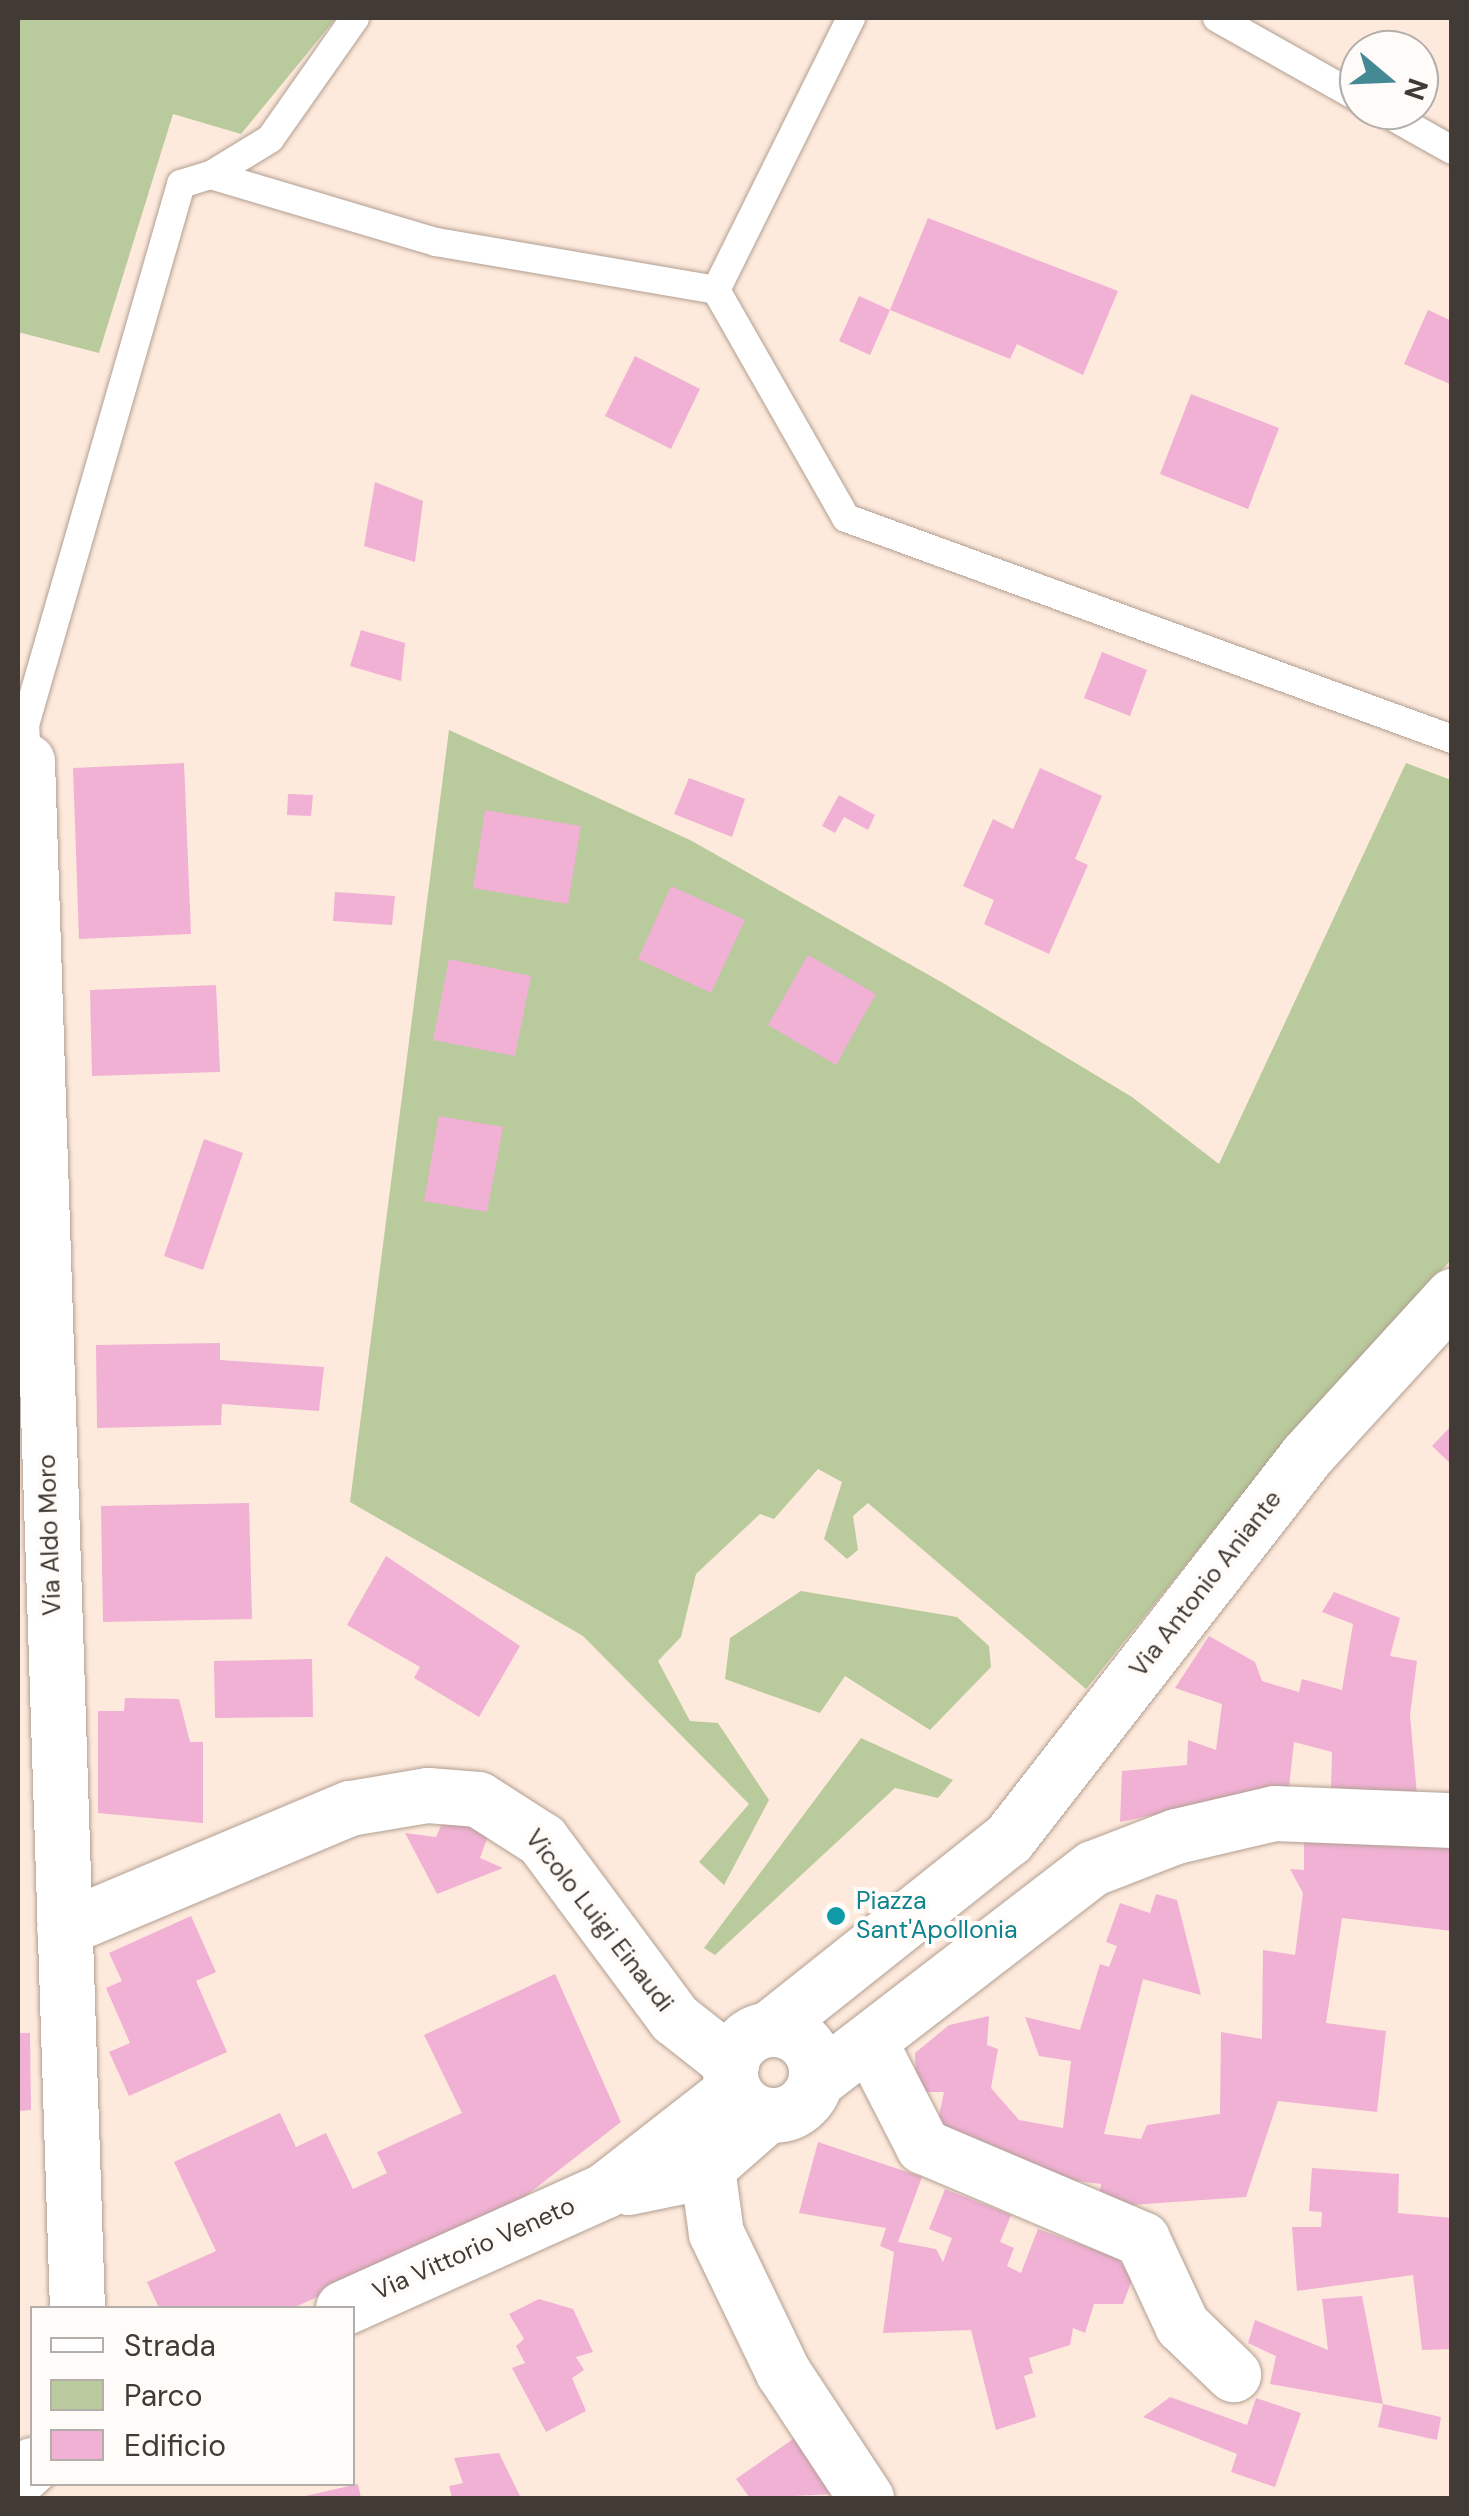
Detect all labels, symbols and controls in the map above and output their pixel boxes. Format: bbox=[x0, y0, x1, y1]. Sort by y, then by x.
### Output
north arrow bbox=[1339, 30, 1439, 130]
text: N bbox=[1395, 74, 1437, 105]
street label: Via Aldo Moro bbox=[32, 1454, 68, 1616]
street label: Via Antonio Aniante bbox=[1124, 1485, 1288, 1683]
street label: Vicolo Luigi Einaudi bbox=[519, 1824, 679, 2018]
place label: Piazza Sant'Apollonia bbox=[856, 1887, 1018, 1946]
marker: Piazza Sant'Apollonia bbox=[825, 1905, 847, 1927]
street label: Via Vittorio Veneto bbox=[368, 2191, 580, 2307]
legend bbox=[30, 2306, 355, 2486]
text: Strada bbox=[124, 2326, 216, 2365]
text: Parco bbox=[124, 2376, 203, 2415]
text: Edificio bbox=[124, 2426, 226, 2465]

